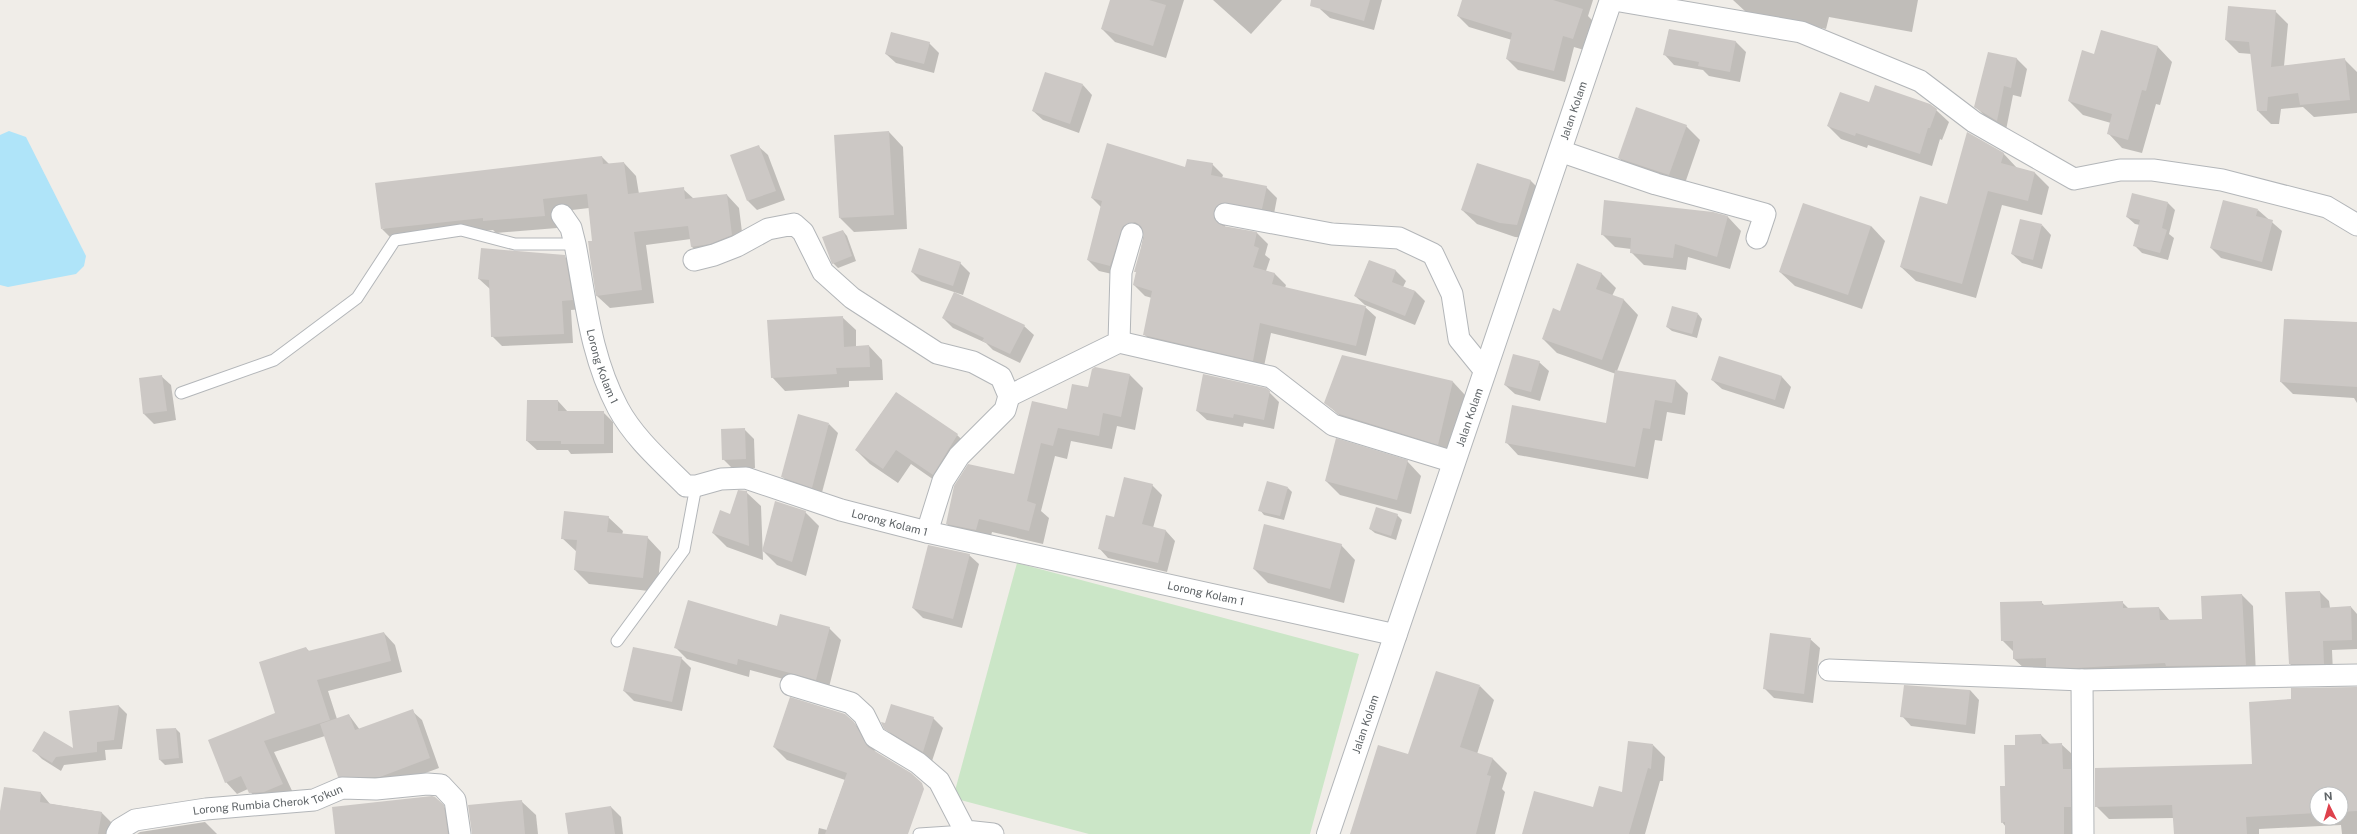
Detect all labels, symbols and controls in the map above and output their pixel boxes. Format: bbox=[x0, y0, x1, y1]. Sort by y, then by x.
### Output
street label: Jalan Kolam bbox=[1558, 80, 1589, 141]
street label: Lorong Kolam 1 bbox=[585, 328, 621, 406]
street label: Jalan Kolam bbox=[1454, 386, 1485, 448]
street label: Lorong Kolam 1 bbox=[850, 507, 929, 538]
street label: Lorong Kolam 1 bbox=[1166, 579, 1245, 607]
street label: Jalan Kolam bbox=[1350, 693, 1381, 755]
street label: Lorong Rumbia Cherok To'kun bbox=[192, 782, 344, 817]
north arrow bbox=[2309, 786, 2349, 826]
text: N bbox=[2323, 790, 2333, 802]

